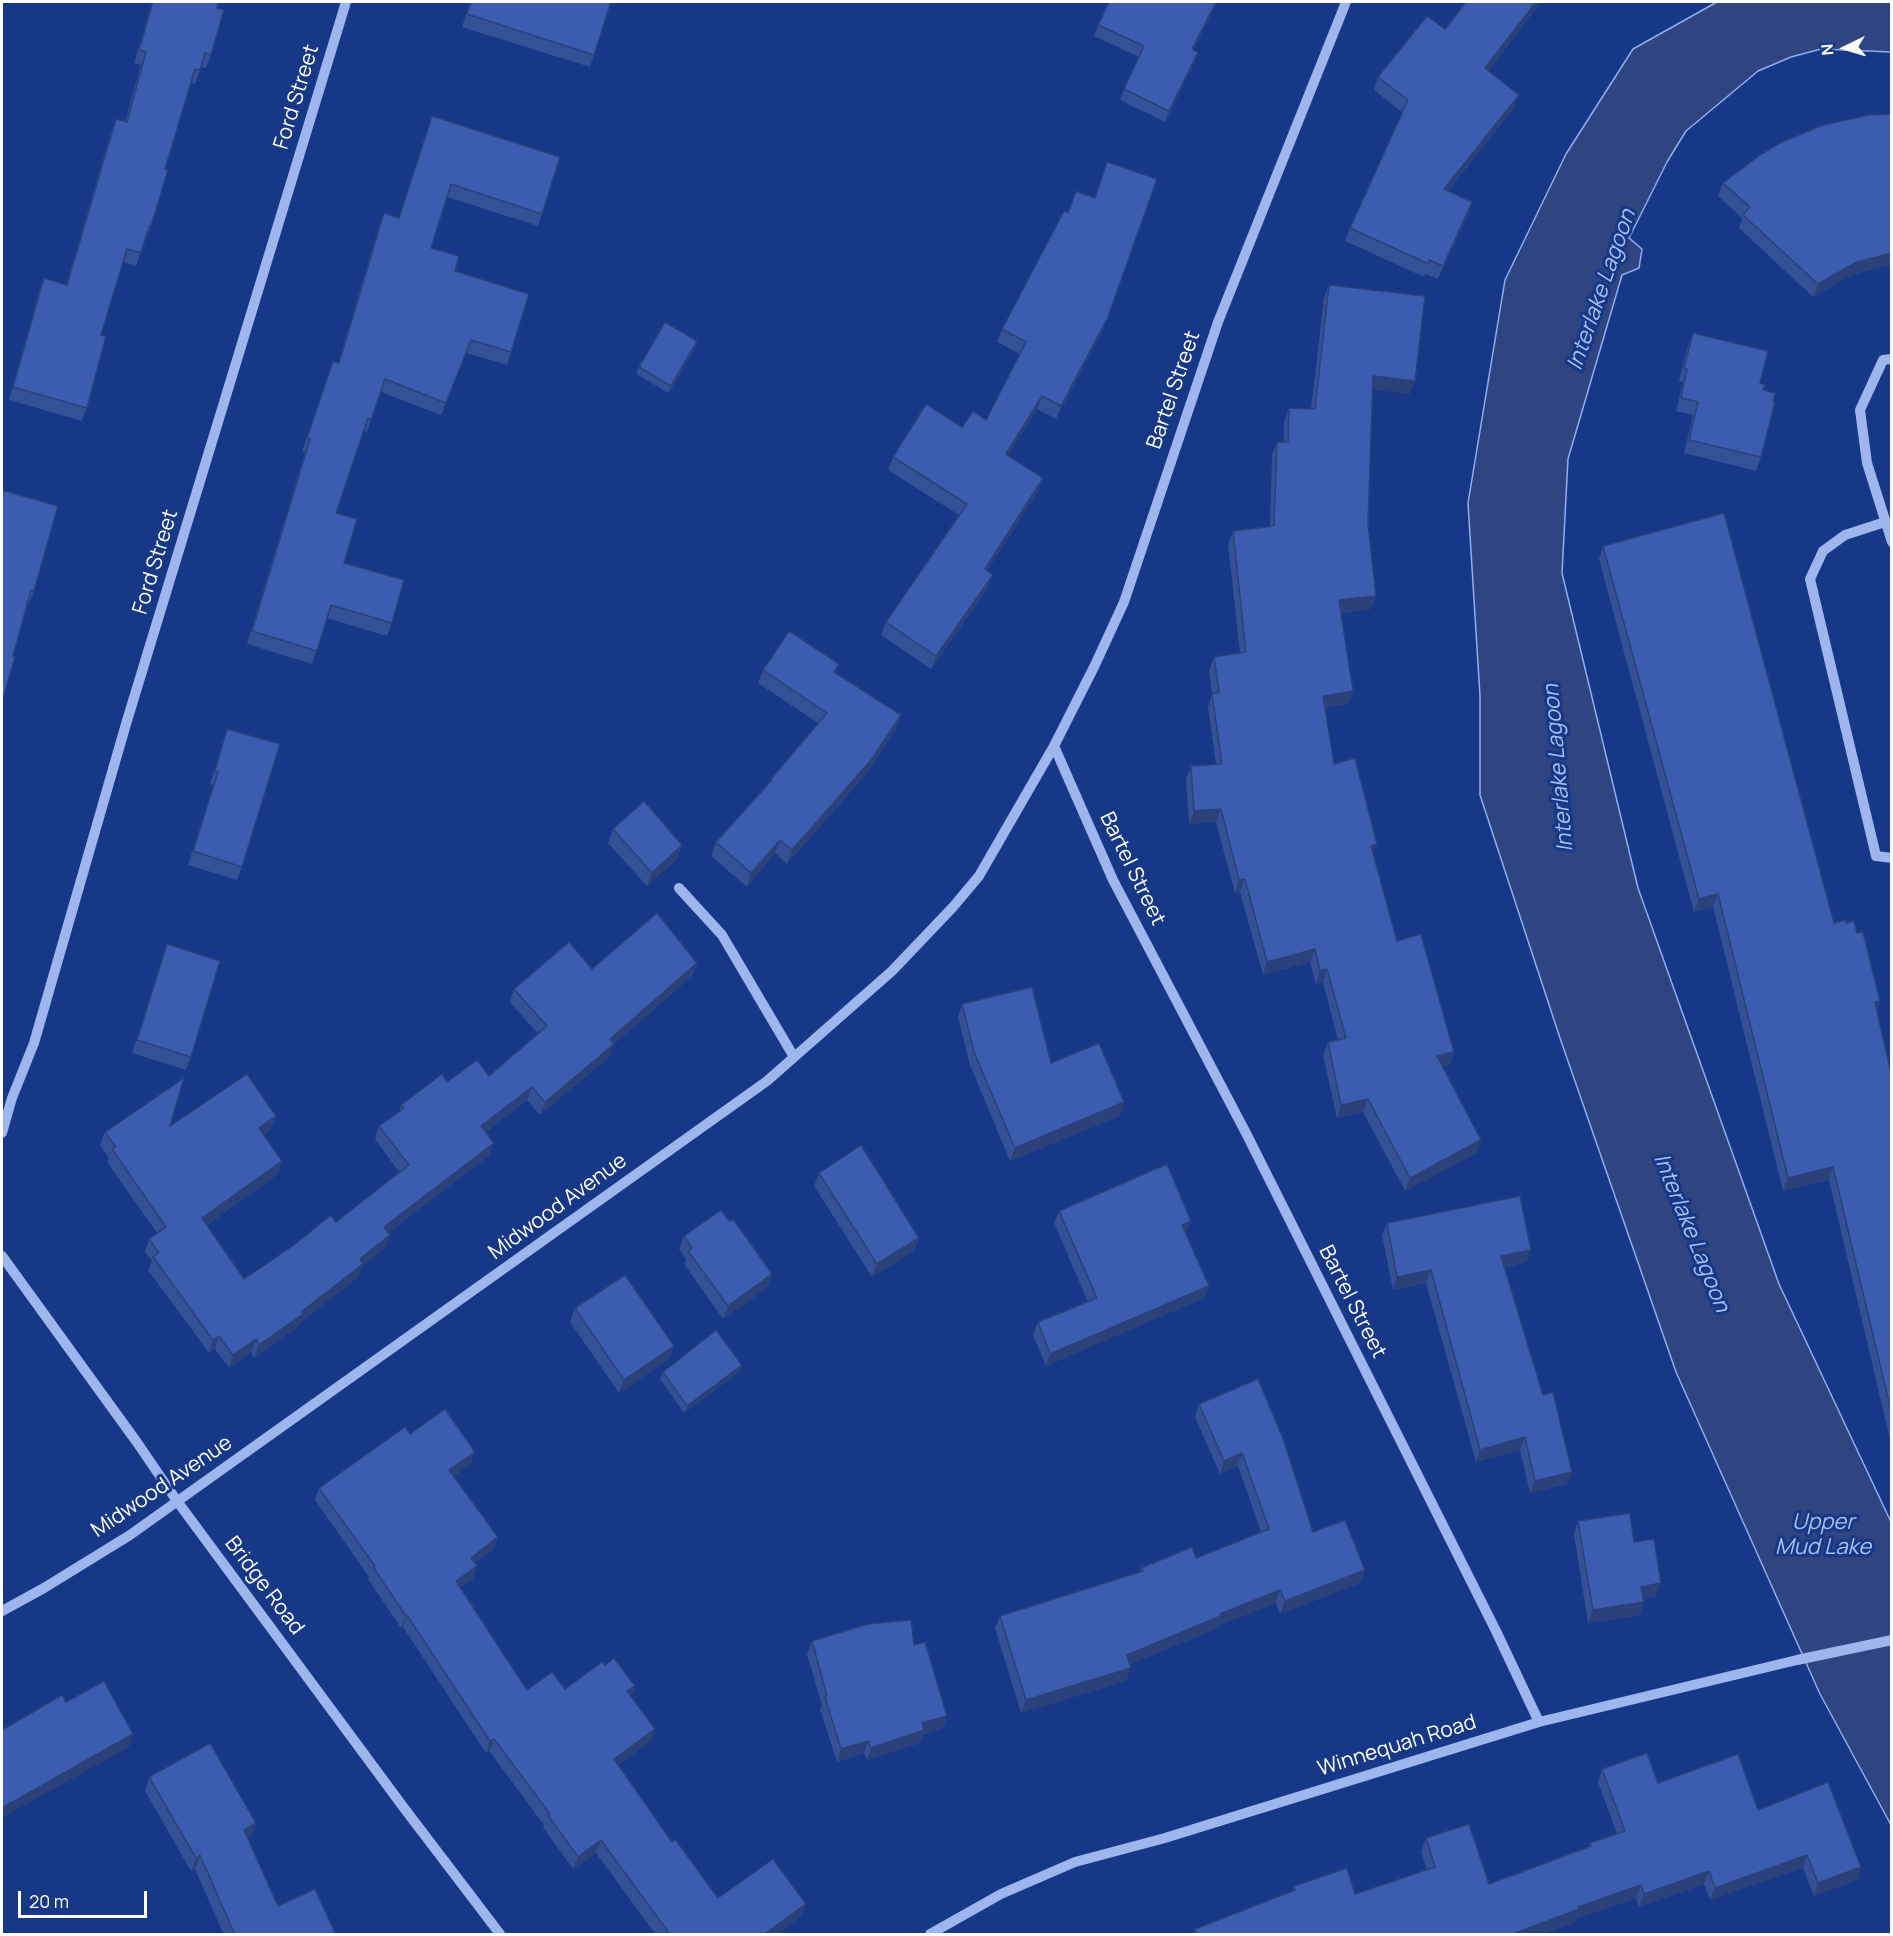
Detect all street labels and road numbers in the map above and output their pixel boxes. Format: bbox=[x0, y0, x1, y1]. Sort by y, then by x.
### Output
street label: Ford Street bbox=[269, 42, 325, 152]
street label: Bartel Street bbox=[1142, 328, 1206, 452]
street label: Ford Street bbox=[128, 507, 184, 617]
street label: Bartel Street bbox=[1094, 808, 1170, 930]
street label: Midwood Avenue bbox=[484, 1149, 632, 1265]
street label: Bartel Street bbox=[1313, 1241, 1391, 1363]
street label: Midwood Avenue bbox=[87, 1431, 237, 1543]
street label: Bridge Road bbox=[219, 1532, 309, 1640]
street label: Winnequah Road bbox=[1315, 1710, 1479, 1782]

